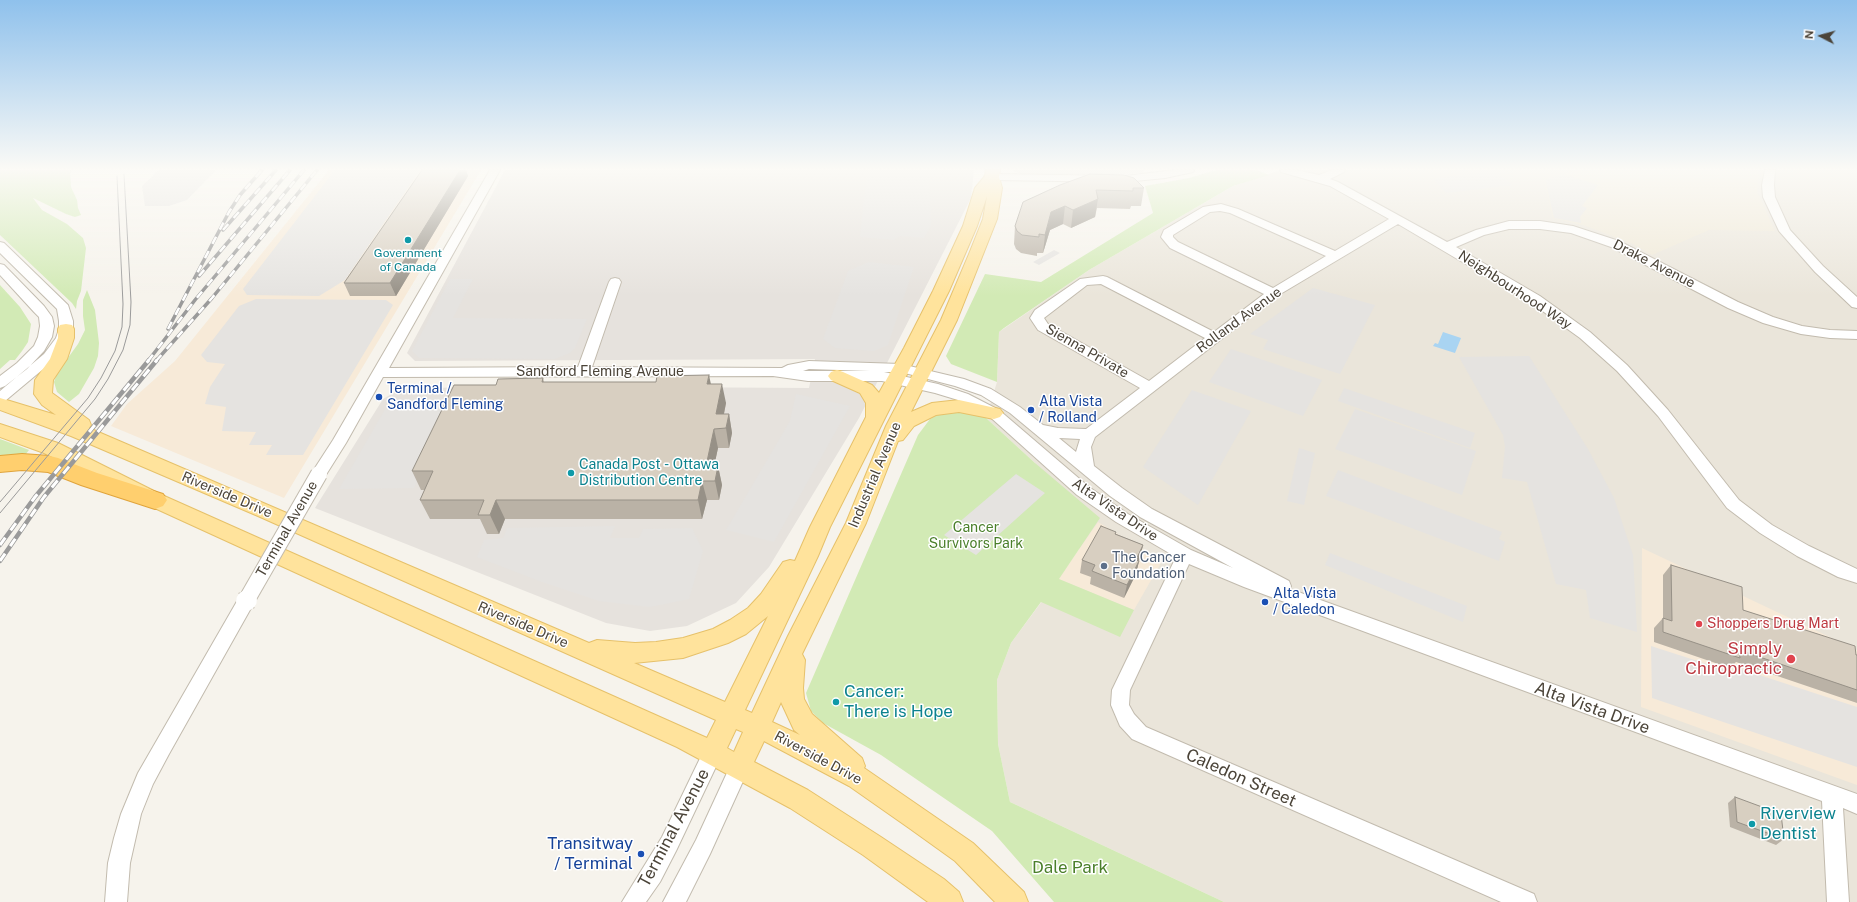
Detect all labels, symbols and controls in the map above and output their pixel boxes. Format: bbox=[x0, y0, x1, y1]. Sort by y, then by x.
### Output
north arrow bbox=[1801, 16, 1841, 56]
text: N bbox=[1803, 30, 1815, 40]
marker: Government of Canada bbox=[403, 235, 413, 245]
street label: Drake Avenue bbox=[1610, 236, 1698, 292]
place label: Government of Canada bbox=[374, 246, 442, 274]
street label: Neighbourhood Way bbox=[1455, 247, 1575, 333]
street label: Rolland Avenue bbox=[1193, 284, 1285, 356]
street label: Sienna Private bbox=[1042, 320, 1132, 382]
street label: Sandford Fleming Avenue bbox=[516, 364, 684, 380]
place label: Terminal / Sandford Fleming bbox=[387, 381, 504, 414]
marker: Terminal / Sandford Fleming bbox=[374, 392, 384, 402]
place label: Alta Vista / Rolland bbox=[1039, 394, 1102, 426]
marker: Alta Vista / Rolland bbox=[1026, 405, 1036, 415]
street label: Industrial Avenue bbox=[845, 420, 905, 530]
place label: Canada Post - Ottawa Distribution Centre bbox=[579, 457, 719, 490]
street label: Riverside Drive bbox=[179, 468, 275, 522]
marker: Canada Post - Ottawa Distribution Centre bbox=[566, 468, 576, 478]
street label: Alta Vista Drive bbox=[1069, 475, 1161, 545]
street label: Terminal Avenue bbox=[253, 478, 321, 580]
park label: Cancer Survivors Park bbox=[929, 520, 1023, 552]
place label: The Cancer Foundation bbox=[1112, 550, 1186, 582]
marker: The Cancer Foundation bbox=[1099, 561, 1109, 571]
place label: Alta Vista / Caledon bbox=[1273, 586, 1336, 618]
marker: Alta Vista / Caledon bbox=[1260, 597, 1270, 607]
street label: Riverside Drive bbox=[475, 598, 571, 652]
place label: Shoppers Drug Mart bbox=[1707, 616, 1839, 632]
marker: Shoppers Drug Mart bbox=[1694, 619, 1704, 629]
place label: Simply Chiropractic bbox=[1685, 639, 1782, 679]
marker: Simply Chiropractic bbox=[1785, 653, 1797, 665]
street label: Alta Vista Drive bbox=[1531, 678, 1653, 738]
place label: Cancer: There is Hope bbox=[844, 682, 953, 722]
marker: Cancer: There is Hope bbox=[831, 697, 841, 707]
street label: Riverside Drive bbox=[771, 728, 865, 788]
street label: Caledon Street bbox=[1183, 745, 1299, 811]
street label: Terminal Avenue bbox=[634, 765, 714, 891]
place label: Riverview Dentist bbox=[1760, 804, 1836, 844]
marker: Riverview Dentist bbox=[1747, 819, 1757, 829]
place label: Transitway / Terminal bbox=[547, 834, 633, 874]
marker: Transitway / Terminal bbox=[636, 849, 646, 859]
park label: Dale Park bbox=[1032, 858, 1108, 878]

